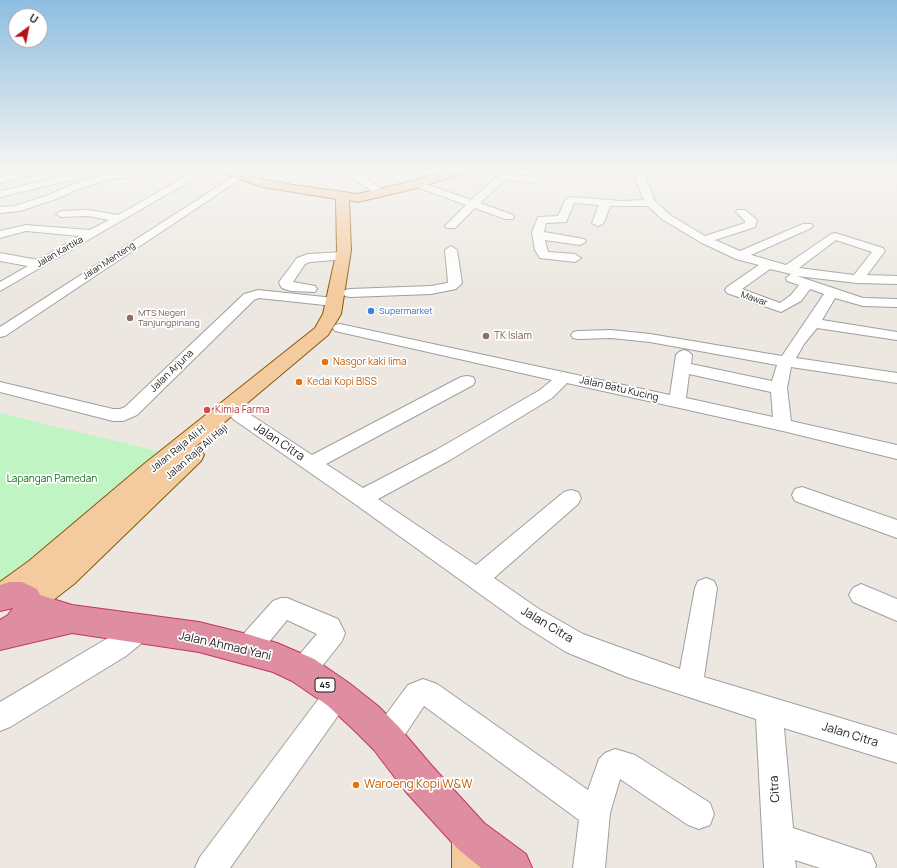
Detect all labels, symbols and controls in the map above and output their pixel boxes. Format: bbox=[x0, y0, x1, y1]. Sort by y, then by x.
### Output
north arrow bbox=[8, 8, 48, 48]
text: U bbox=[27, 10, 41, 27]
street label: Jalan Kartika bbox=[35, 234, 85, 270]
street label: Jalan Menteng bbox=[81, 240, 137, 282]
street label: Mawar bbox=[739, 289, 769, 309]
marker: Supermarket bbox=[366, 306, 376, 316]
place label: Supermarket bbox=[379, 306, 433, 316]
place label: MTS Negeri Tanjungpinang bbox=[138, 308, 200, 329]
marker: MTS Negeri Tanjungpinang bbox=[125, 313, 135, 323]
place label: TK Islam bbox=[494, 330, 532, 342]
marker: TK Islam bbox=[481, 331, 491, 341]
street label: Jalan Arjuna bbox=[148, 347, 196, 395]
place label: Nasgor kaki lima bbox=[333, 356, 407, 368]
marker: Nasgor kaki lima bbox=[320, 357, 330, 367]
street label: Jalan Batu Kucing bbox=[578, 374, 660, 404]
place label: Kedai Kopi BISS bbox=[307, 376, 377, 388]
marker: Kedai Kopi BISS bbox=[294, 377, 304, 387]
place label: Kimia Farma bbox=[215, 404, 270, 416]
marker: Kimia Farma bbox=[202, 405, 212, 415]
street label: Jalan Citra bbox=[251, 420, 307, 464]
street label: Jalan Raja Ali Haji bbox=[164, 422, 230, 482]
street label: Jalan Raja Ali H bbox=[148, 423, 208, 475]
park label: Lapangan Pamedan bbox=[7, 473, 97, 485]
street label: Jalan Citra bbox=[518, 604, 576, 646]
street label: Jalan Ahmad Yani bbox=[177, 628, 273, 664]
road number: 45 bbox=[315, 678, 335, 692]
street label: Jalan Citra bbox=[820, 720, 880, 750]
street label: Citra bbox=[767, 775, 783, 803]
place label: Waroeng Kopi W&W bbox=[364, 778, 472, 792]
marker: Waroeng Kopi W&W bbox=[351, 780, 361, 790]

